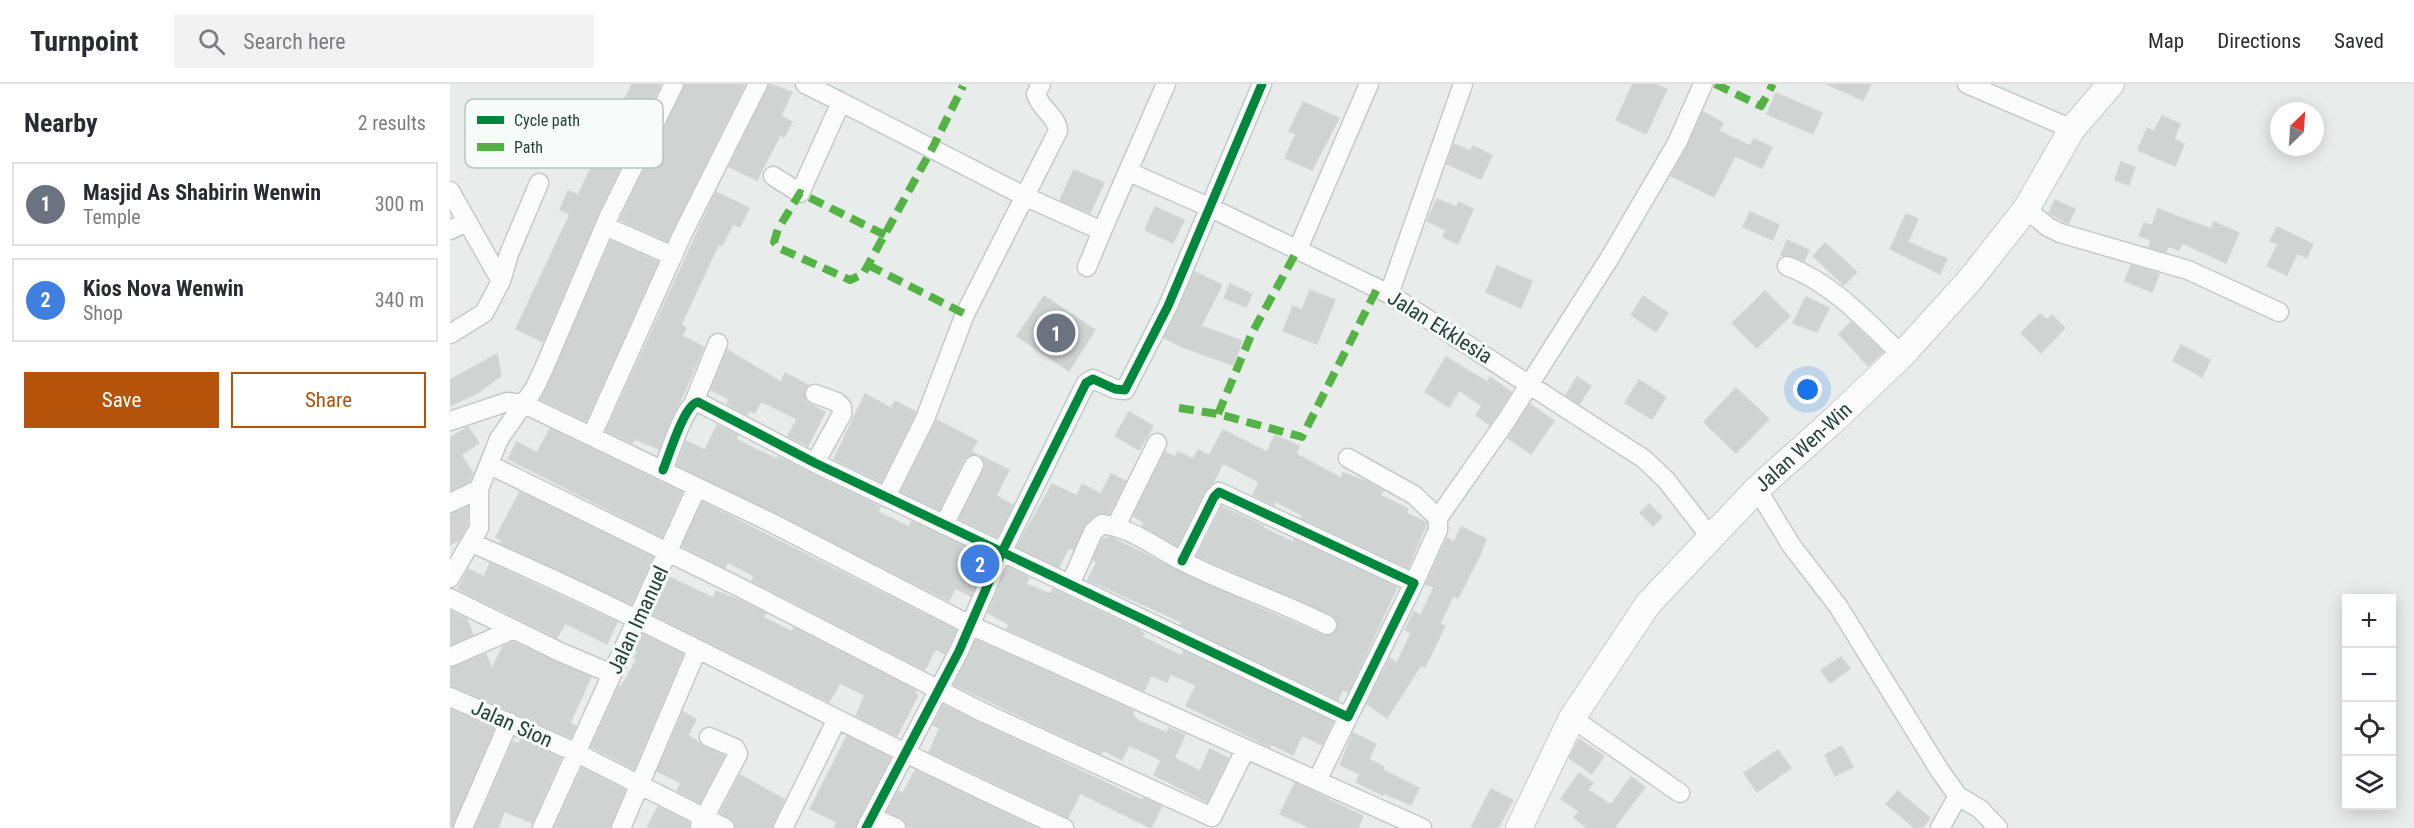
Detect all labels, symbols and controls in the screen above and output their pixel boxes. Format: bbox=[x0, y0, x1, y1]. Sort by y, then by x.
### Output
search box bbox=[174, 14, 594, 68]
text: Turnpoint bbox=[30, 25, 138, 58]
icon: search bbox=[195, 25, 228, 58]
text: Search here bbox=[243, 29, 346, 54]
text: Map bbox=[2148, 29, 2184, 53]
text: Directions bbox=[2217, 29, 2301, 53]
text: Saved bbox=[2334, 29, 2384, 53]
legend bbox=[465, 99, 663, 168]
north arrow bbox=[2270, 102, 2324, 156]
text: Nearby bbox=[24, 108, 98, 138]
text: 2 results bbox=[358, 111, 426, 135]
text: Cycle path bbox=[514, 111, 580, 130]
text: Path bbox=[514, 138, 543, 157]
text: Masjid As Shabirin Wenwin bbox=[83, 180, 321, 205]
text: 1 bbox=[40, 192, 51, 216]
text: 300 m bbox=[375, 192, 424, 216]
text: Temple bbox=[83, 205, 141, 229]
text: Kios Nova Wenwin bbox=[83, 276, 244, 301]
street label: Jalan Ekklesia bbox=[1383, 285, 1497, 369]
text: 2 bbox=[40, 288, 51, 312]
text: 340 m bbox=[375, 288, 424, 312]
text: Shop bbox=[83, 301, 123, 325]
pin: 1 bbox=[1036, 310, 1076, 356]
button: Save bbox=[24, 372, 219, 428]
button: Share bbox=[231, 372, 426, 428]
your location bbox=[1793, 375, 1822, 404]
street label: Jalan Wen-Win bbox=[1750, 397, 1857, 497]
pin: 2 bbox=[960, 542, 1000, 586]
street label: Jalan Imanuel bbox=[603, 562, 673, 678]
map controls bbox=[2342, 594, 2396, 810]
button: + bbox=[2342, 594, 2396, 648]
button: − bbox=[2342, 648, 2396, 702]
street label: Jalan Sion bbox=[468, 695, 556, 753]
button: locate bbox=[2342, 702, 2396, 756]
button: layers bbox=[2342, 756, 2396, 810]

